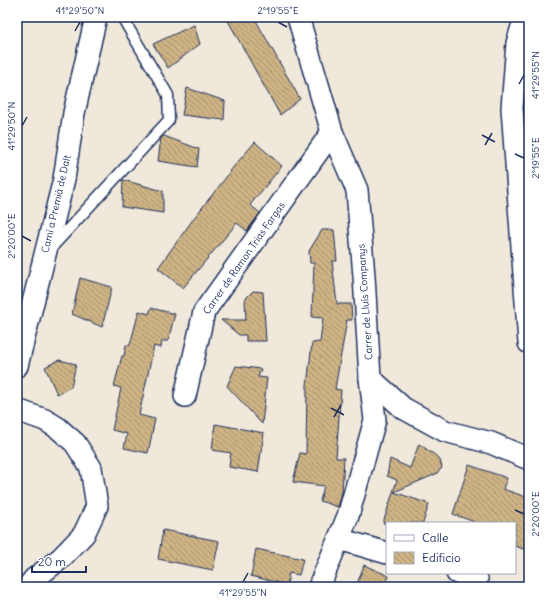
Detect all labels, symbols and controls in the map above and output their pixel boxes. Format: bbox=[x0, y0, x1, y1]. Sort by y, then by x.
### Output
text: 41°29'50"N bbox=[56, 4, 104, 17]
text: 2°19'55"E bbox=[257, 4, 299, 17]
text: 41°29'55"N bbox=[529, 51, 542, 99]
text: 41°29'50"N bbox=[5, 102, 18, 150]
text: 2°19'55"E bbox=[529, 137, 542, 179]
street label: Camí a Premià de Dalt bbox=[38, 153, 74, 254]
street label: Carrer de Ramon Trias Fargas bbox=[200, 199, 288, 317]
text: 2°20'00"E bbox=[5, 213, 18, 259]
street label: Carrer de Lluís Companys bbox=[354, 243, 376, 361]
text: 2°20'00"E bbox=[529, 491, 542, 537]
legend bbox=[386, 522, 516, 574]
text: Calle bbox=[422, 530, 449, 545]
scale bar bbox=[32, 548, 86, 574]
text: Edificio bbox=[422, 550, 461, 565]
text: 20 m bbox=[38, 554, 66, 569]
text: 41°29'55"N bbox=[219, 586, 267, 599]

